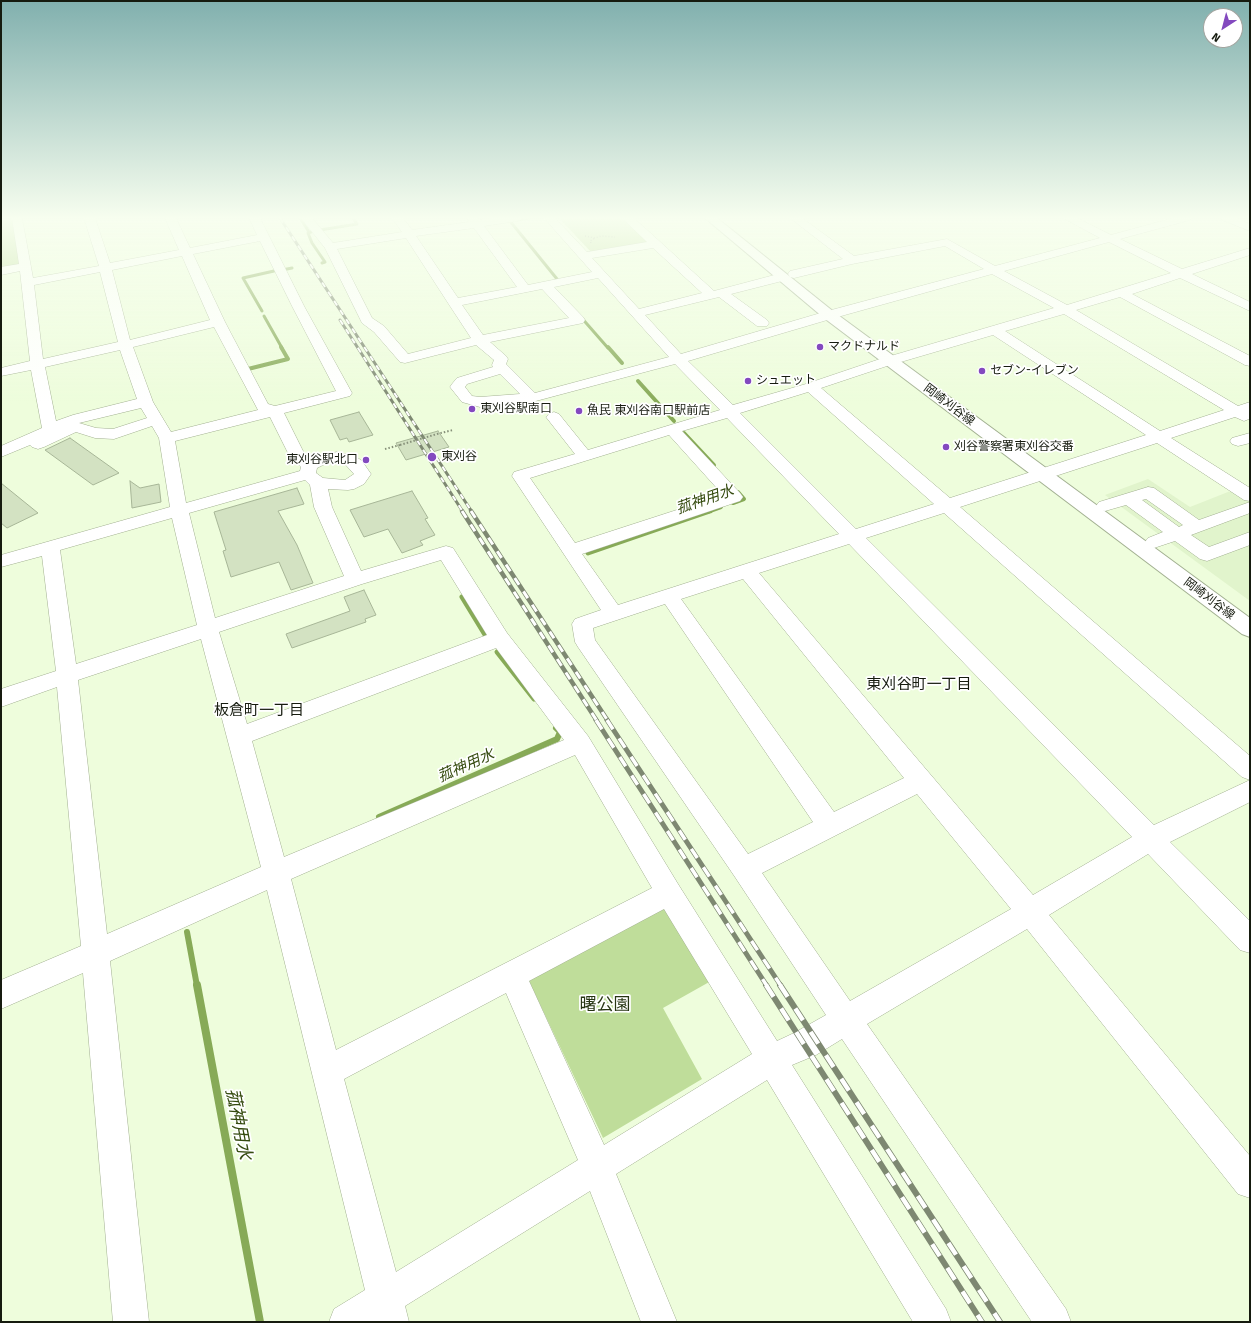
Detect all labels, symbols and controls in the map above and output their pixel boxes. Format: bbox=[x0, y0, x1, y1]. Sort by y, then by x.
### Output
north arrow bbox=[1203, 8, 1243, 48]
text: N bbox=[1209, 30, 1223, 45]
place label: マクドナルド bbox=[828, 340, 900, 354]
marker: マクドナルド bbox=[815, 342, 825, 352]
place label: セブン-イレブン bbox=[990, 364, 1079, 378]
marker: セブン-イレブン bbox=[977, 366, 987, 376]
place label: シュエット bbox=[756, 374, 816, 388]
marker: シュエット bbox=[743, 376, 753, 386]
street label: 岡崎刈谷線 bbox=[921, 381, 977, 429]
place label: 東刈谷駅南口 bbox=[480, 402, 552, 416]
marker: 東刈谷駅南口 bbox=[467, 404, 477, 414]
place label: 魚民 東刈谷南口駅前店 bbox=[587, 404, 710, 418]
marker: 魚民 東刈谷南口駅前店 bbox=[574, 406, 584, 416]
place label: 刈谷警察署東刈谷交番 bbox=[954, 440, 1074, 454]
marker: 刈谷警察署東刈谷交番 bbox=[941, 442, 951, 452]
place label: 東刈谷 bbox=[441, 450, 477, 464]
marker: 東刈谷 bbox=[426, 451, 438, 463]
place label: 東刈谷駅北口 bbox=[286, 453, 358, 467]
marker: 東刈谷駅北口 bbox=[361, 455, 371, 465]
water label: 菰神用水 bbox=[674, 482, 736, 518]
street label: 岡崎刈谷線 bbox=[1181, 575, 1237, 623]
district label: 東刈谷町一丁目 bbox=[867, 676, 971, 694]
district label: 板倉町一丁目 bbox=[214, 702, 304, 720]
water label: 菰神用水 bbox=[435, 746, 497, 786]
park label: 曙公園 bbox=[580, 995, 630, 1015]
water label: 菰神用水 bbox=[221, 1087, 255, 1161]

